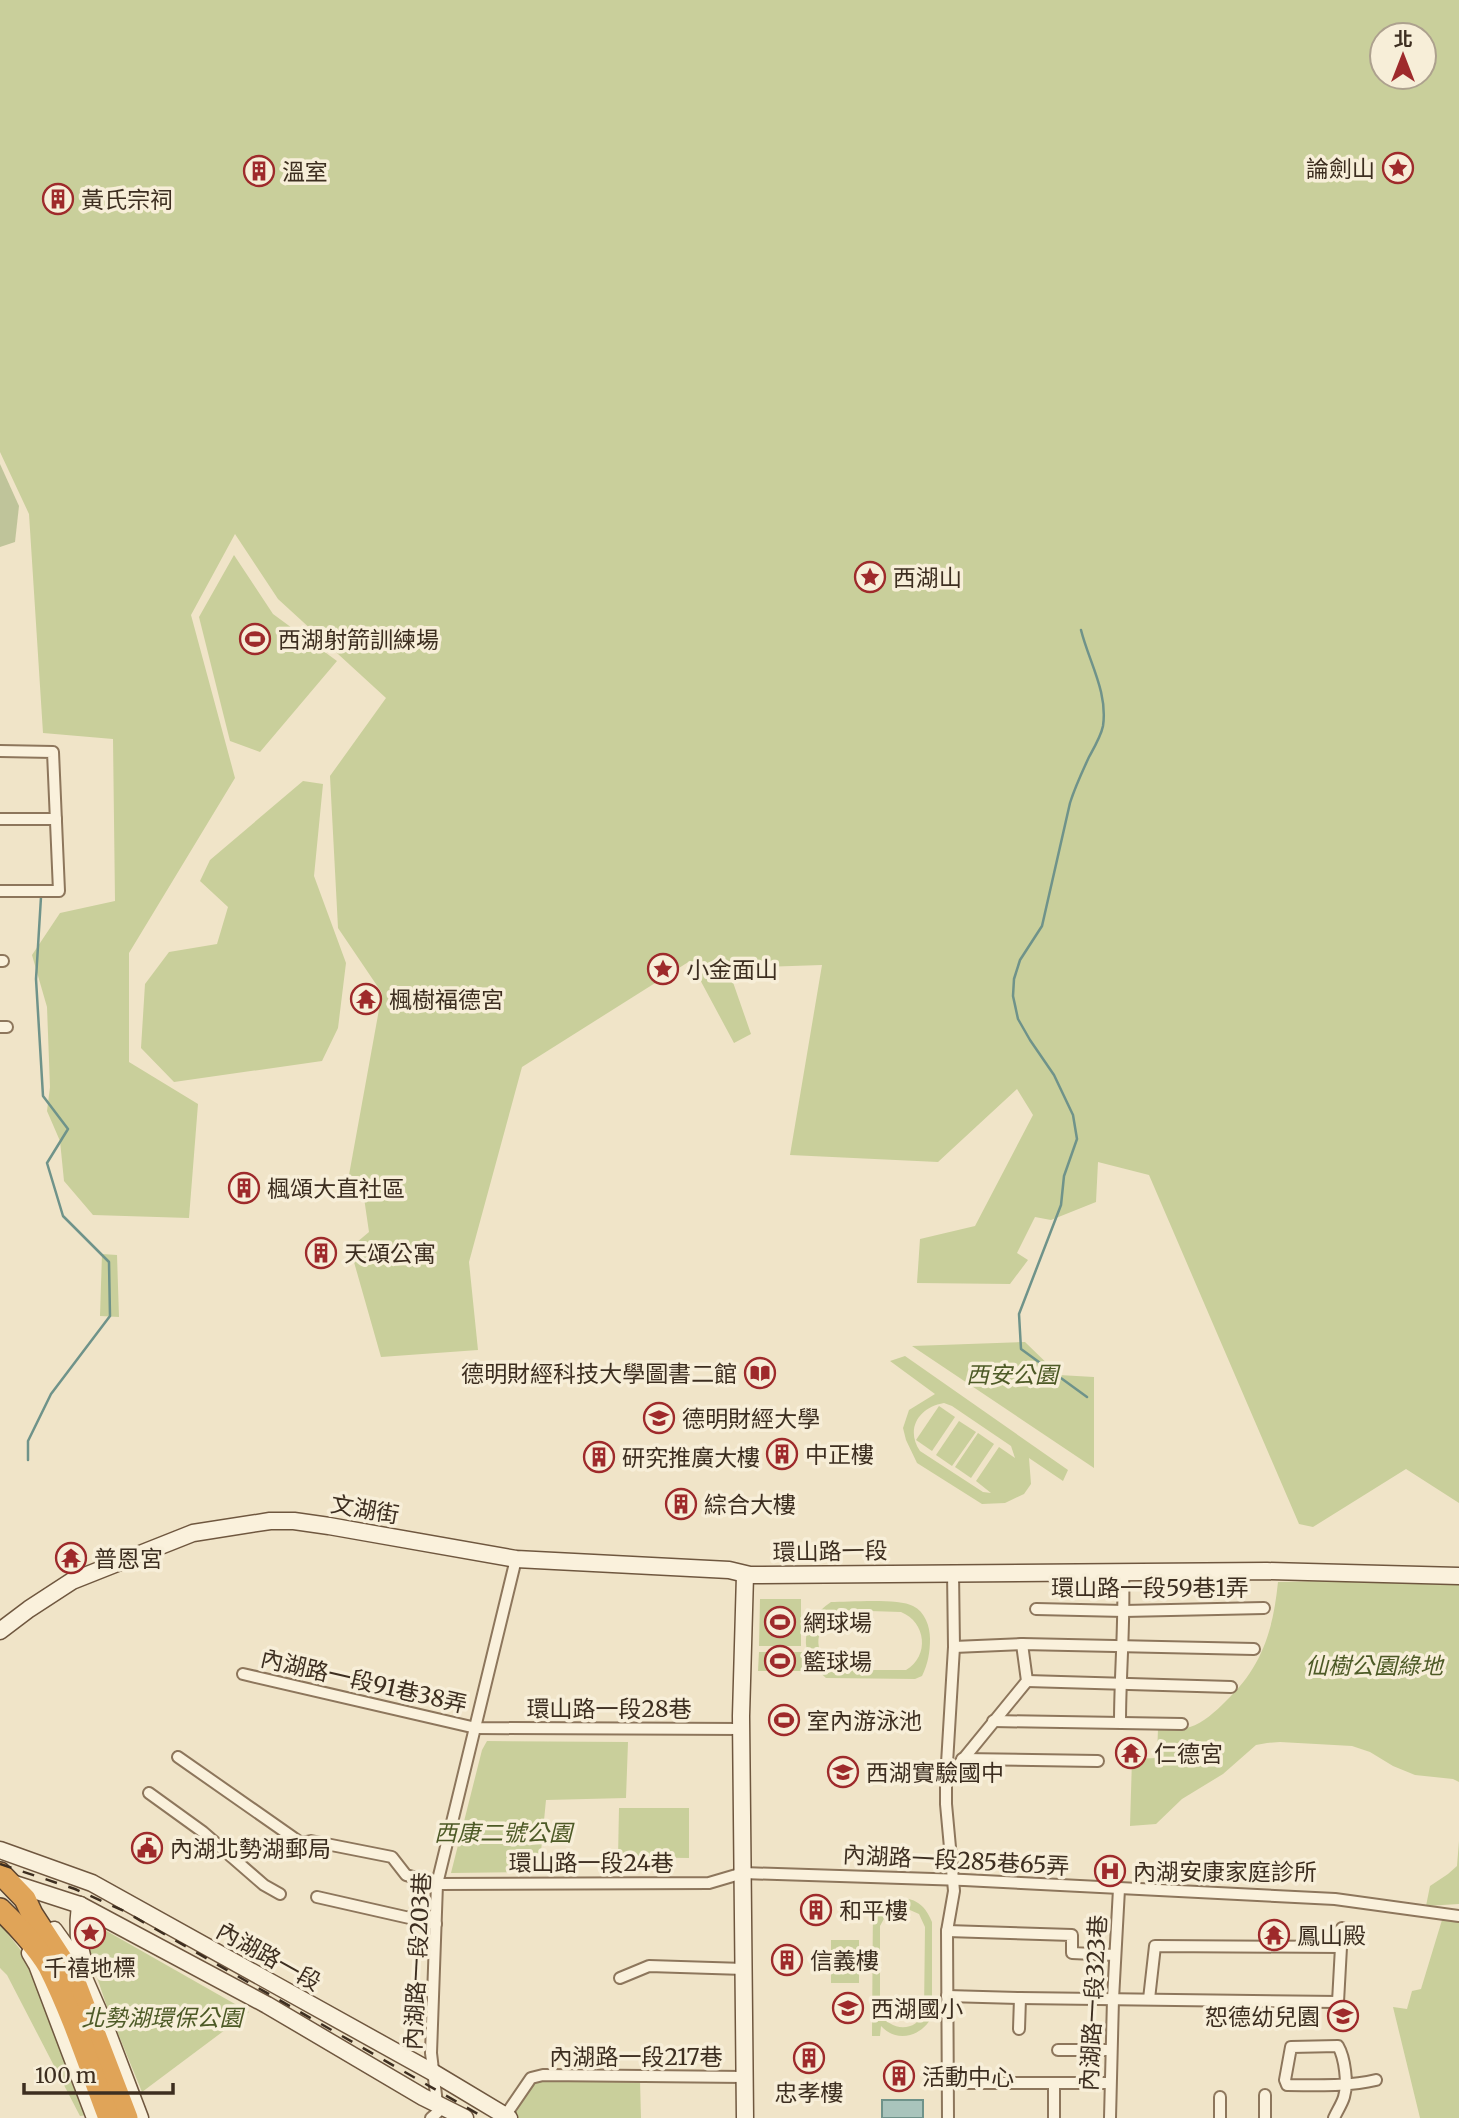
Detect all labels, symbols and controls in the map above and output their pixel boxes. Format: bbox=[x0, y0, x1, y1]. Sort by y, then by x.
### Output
north arrow bbox=[1368, 21, 1438, 91]
text: 北 bbox=[1393, 27, 1413, 51]
place icon: 論劍山 bbox=[1381, 151, 1415, 185]
building icon: 溫室 bbox=[242, 154, 276, 188]
place label: 論劍山 bbox=[1306, 154, 1375, 183]
place label: 溫室 bbox=[282, 157, 328, 186]
building icon: 黃氏宗祠 bbox=[41, 182, 75, 216]
place label: 黃氏宗祠 bbox=[81, 185, 173, 214]
place icon: 西湖山 bbox=[853, 560, 887, 594]
place label: 西湖山 bbox=[893, 563, 962, 592]
sports icon: 西湖射箭訓練場 bbox=[238, 622, 272, 656]
place label: 西湖射箭訓練場 bbox=[278, 625, 439, 654]
place icon: 小金面山 bbox=[646, 952, 680, 986]
place label: 小金面山 bbox=[686, 955, 778, 984]
temple icon: 楓樹福德宮 bbox=[349, 982, 383, 1016]
place label: 楓樹福德宮 bbox=[389, 985, 504, 1014]
building icon: 楓頌大直社區 bbox=[227, 1171, 261, 1205]
place label: 楓頌大直社區 bbox=[267, 1174, 405, 1203]
building icon: 天頌公寓 bbox=[304, 1236, 338, 1270]
place label: 天頌公寓 bbox=[344, 1239, 436, 1268]
library icon: 德明財經科技大學圖書二館 bbox=[743, 1356, 777, 1390]
place label: 德明財經科技大學圖書二館 bbox=[461, 1359, 737, 1388]
park label: 西安公園 bbox=[966, 1360, 1061, 1389]
school or university icon: 德明財經大學 bbox=[642, 1401, 676, 1435]
place label: 德明財經大學 bbox=[682, 1404, 820, 1433]
building icon: 中正樓 bbox=[765, 1437, 799, 1471]
building icon: 研究推廣大樓 bbox=[582, 1440, 616, 1474]
place label: 中正樓 bbox=[805, 1440, 874, 1469]
place label: 研究推廣大樓 bbox=[622, 1443, 760, 1472]
building icon: 綜合大樓 bbox=[664, 1487, 698, 1521]
street label: 文湖街 bbox=[329, 1489, 401, 1529]
place label: 綜合大樓 bbox=[704, 1490, 796, 1519]
street label: 環山路一段 bbox=[772, 1535, 888, 1567]
temple icon: 普恩宮 bbox=[54, 1541, 88, 1575]
place label: 普恩宮 bbox=[94, 1544, 163, 1573]
street label: 環山路一段59巷1弄 bbox=[1051, 1573, 1249, 1602]
sports icon: 網球場 bbox=[763, 1605, 797, 1639]
place label: 網球場 bbox=[803, 1608, 872, 1637]
street label: 內湖路一段91巷38弄 bbox=[258, 1643, 470, 1719]
sports icon: 籃球場 bbox=[763, 1644, 797, 1678]
place label: 籃球場 bbox=[803, 1647, 872, 1676]
park label: 仙樹公園綠地 bbox=[1305, 1651, 1445, 1680]
street label: 環山路一段28巷 bbox=[526, 1694, 692, 1723]
sports icon: 室內游泳池 bbox=[767, 1703, 801, 1737]
place label: 室內游泳池 bbox=[807, 1706, 922, 1735]
temple icon: 仁德宮 bbox=[1114, 1736, 1148, 1770]
place label: 仁德宮 bbox=[1154, 1739, 1223, 1768]
school or university icon: 西湖實驗國中 bbox=[826, 1755, 860, 1789]
place label: 西湖實驗國中 bbox=[866, 1758, 1004, 1787]
park label: 西康二號公園 bbox=[434, 1818, 575, 1847]
public building icon: 內湖北勢湖郵局 bbox=[130, 1831, 164, 1865]
place label: 內湖北勢湖郵局 bbox=[170, 1834, 331, 1863]
street label: 內湖路一段285巷65弄 bbox=[842, 1840, 1070, 1880]
street label: 環山路一段24巷 bbox=[508, 1848, 674, 1877]
hospital icon: 內湖安康家庭診所 bbox=[1093, 1854, 1127, 1888]
place label: 內湖安康家庭診所 bbox=[1133, 1857, 1317, 1886]
street label: 內湖路一段203巷 bbox=[398, 1871, 436, 2051]
building icon: 和平樓 bbox=[799, 1893, 833, 1927]
place label: 和平樓 bbox=[839, 1896, 908, 1925]
street label: 內湖路一段323巷 bbox=[1074, 1914, 1112, 2092]
street label: 內湖路一段 bbox=[212, 1915, 326, 1997]
place icon: 千禧地標 bbox=[73, 1916, 107, 1950]
temple icon: 鳳山殿 bbox=[1257, 1918, 1291, 1952]
place label: 鳳山殿 bbox=[1297, 1921, 1366, 1950]
building icon: 信義樓 bbox=[770, 1943, 804, 1977]
place label: 信義樓 bbox=[810, 1946, 879, 1975]
place label: 千禧地標 bbox=[44, 1953, 136, 1982]
school or university icon: 西湖國小 bbox=[831, 1991, 865, 2025]
place label: 西湖國小 bbox=[871, 1994, 963, 2023]
school or university icon: 恕德幼兒園 bbox=[1326, 1999, 1360, 2033]
place label: 恕德幼兒園 bbox=[1205, 2002, 1320, 2031]
park label: 北勢湖環保公園 bbox=[82, 2003, 246, 2032]
building icon: 忠孝樓 bbox=[792, 2041, 826, 2075]
street label: 內湖路一段217巷 bbox=[549, 2042, 723, 2071]
scale bar bbox=[24, 2052, 173, 2096]
building icon: 活動中心 bbox=[882, 2059, 916, 2093]
text: 100 m bbox=[35, 2062, 97, 2089]
place label: 活動中心 bbox=[922, 2062, 1014, 2091]
place label: 忠孝樓 bbox=[775, 2078, 844, 2107]

